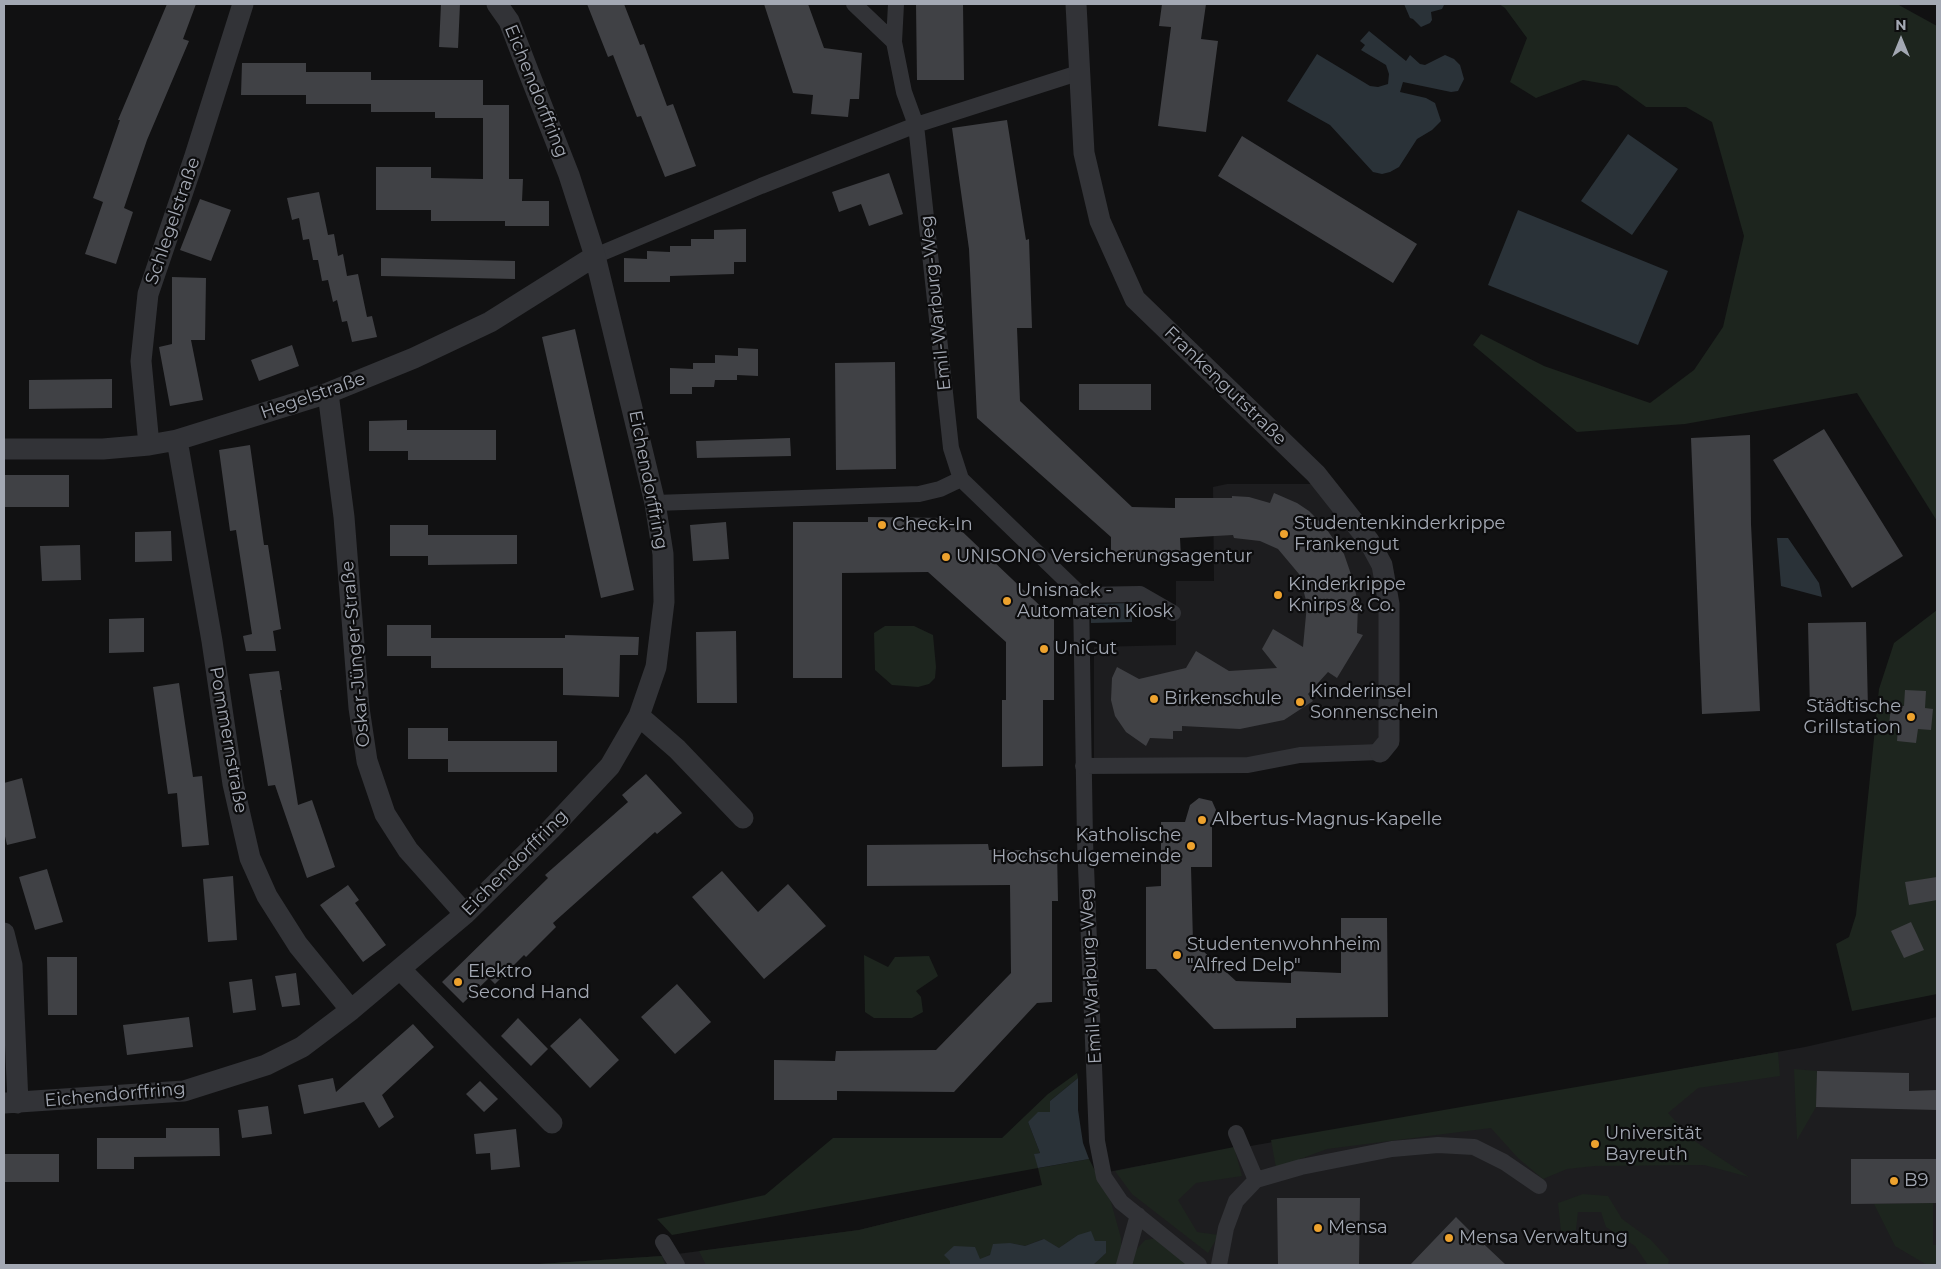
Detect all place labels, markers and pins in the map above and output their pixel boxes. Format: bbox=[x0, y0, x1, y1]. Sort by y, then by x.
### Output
place label: Studentenkinderkrippe Frankengut bbox=[1294, 513, 1505, 556]
place label: Check-In bbox=[892, 514, 973, 536]
marker: Check-In bbox=[876, 519, 888, 531]
marker: Studentenkinderkrippe Frankengut bbox=[1278, 528, 1290, 540]
place label: UNISONO Versicherungsagentur bbox=[956, 546, 1252, 568]
marker: UNISONO Versicherungsagentur bbox=[940, 551, 952, 563]
place label: Kinderkrippe Knirps & Co. bbox=[1288, 574, 1406, 616]
place label: Unisnack - Automaten Kiosk bbox=[1017, 580, 1173, 622]
marker: Kinderkrippe Knirps & Co. bbox=[1272, 589, 1284, 601]
marker: Unisnack - Automaten Kiosk bbox=[1001, 595, 1013, 607]
place label: UniCut bbox=[1054, 638, 1117, 660]
marker: UniCut bbox=[1038, 643, 1050, 655]
place label: Kinderinsel Sonnenschein bbox=[1310, 681, 1439, 724]
place label: Birkenschule bbox=[1164, 688, 1282, 710]
marker: Birkenschule bbox=[1148, 693, 1160, 705]
marker: Kinderinsel Sonnenschein bbox=[1294, 696, 1306, 708]
place label: Städtische Grillstation bbox=[1804, 696, 1901, 739]
marker: Städtische Grillstation bbox=[1905, 711, 1917, 723]
place label: Albertus-Magnus-Kapelle bbox=[1212, 809, 1442, 831]
marker: Albertus-Magnus-Kapelle bbox=[1196, 814, 1208, 826]
place label: Katholische Hochschulgemeinde bbox=[992, 825, 1181, 868]
marker: Katholische Hochschulgemeinde bbox=[1185, 840, 1197, 852]
place label: Studentenwohnheim "Alfred Delp" bbox=[1187, 934, 1381, 976]
marker: Studentenwohnheim "Alfred Delp" bbox=[1171, 949, 1183, 961]
place label: Elektro Second Hand bbox=[468, 961, 590, 1004]
marker: Elektro Second Hand bbox=[452, 976, 464, 988]
place label: Universität Bayreuth bbox=[1605, 1123, 1702, 1166]
marker: Universität Bayreuth bbox=[1589, 1138, 1601, 1150]
place label: B9 bbox=[1904, 1170, 1929, 1192]
marker: B9 bbox=[1888, 1175, 1900, 1187]
place label: Mensa bbox=[1328, 1217, 1388, 1239]
marker: Mensa bbox=[1312, 1222, 1324, 1234]
place label: Mensa Verwaltung bbox=[1459, 1227, 1628, 1249]
marker: Mensa Verwaltung bbox=[1443, 1232, 1455, 1244]

